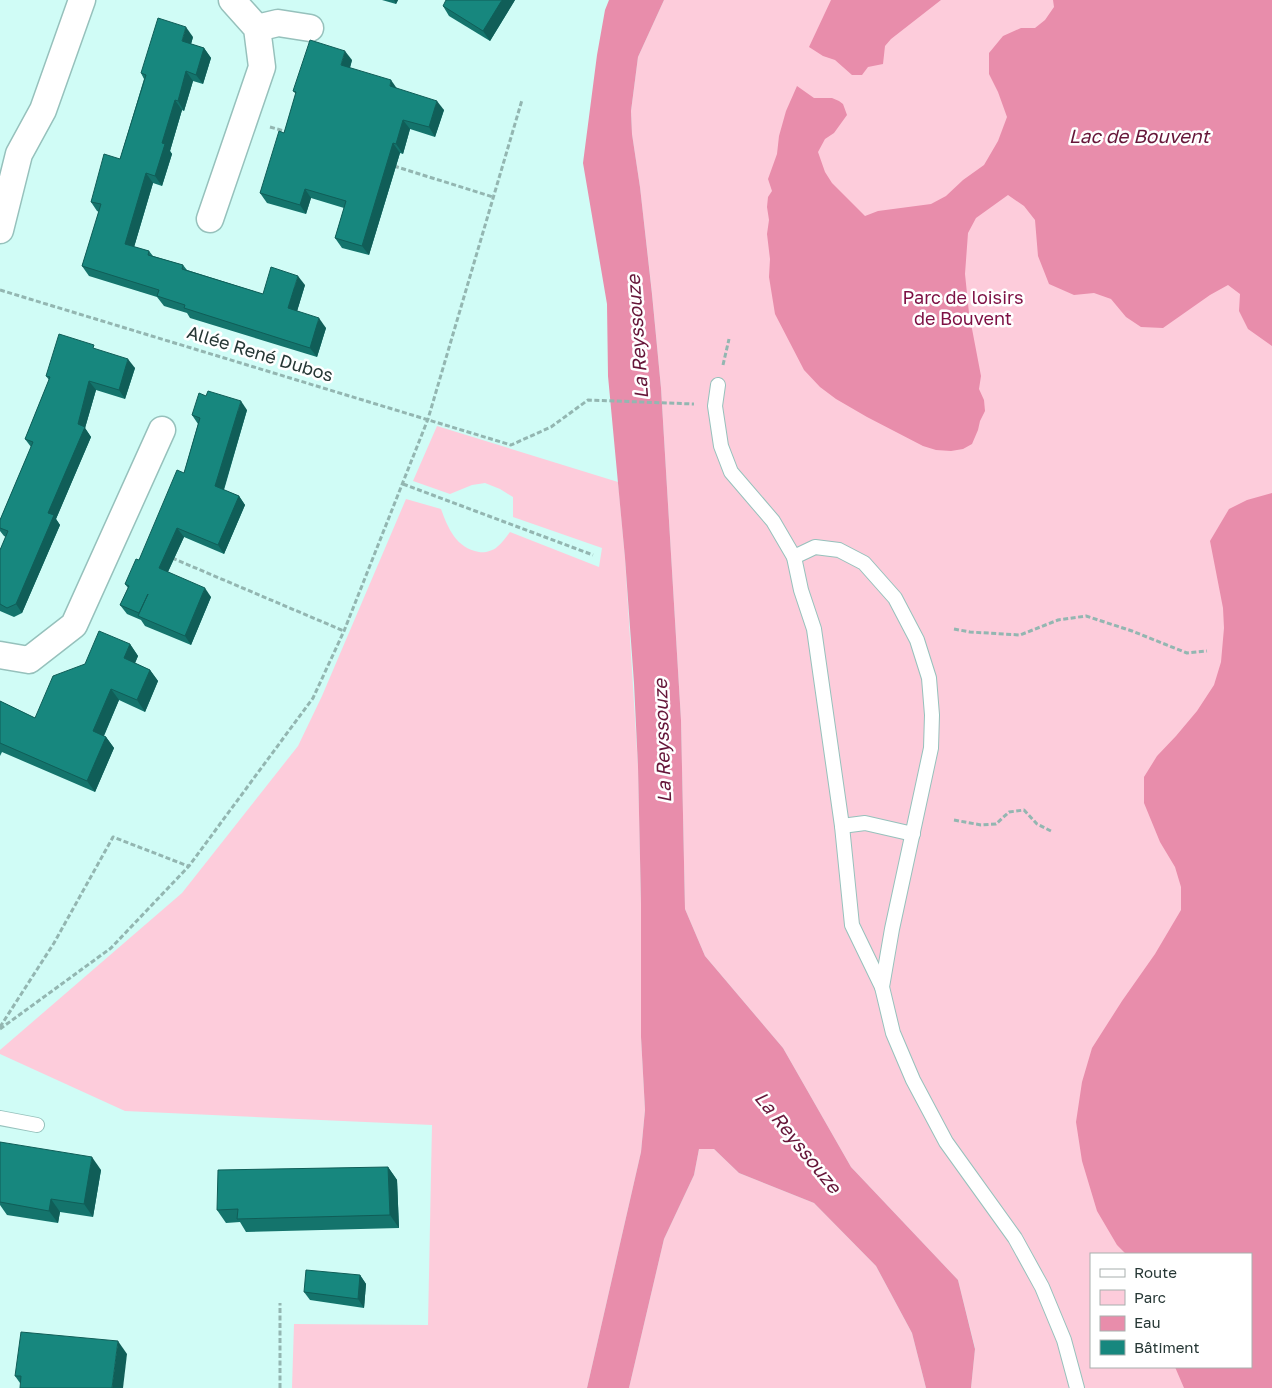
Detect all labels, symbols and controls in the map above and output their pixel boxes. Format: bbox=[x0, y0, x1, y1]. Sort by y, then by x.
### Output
water label: Lac de Bouvent bbox=[1069, 124, 1212, 147]
water label: La Reyssouze bbox=[621, 272, 652, 400]
park label: Parc de loisirs de Bouvent bbox=[902, 286, 1024, 329]
street label: Allée René Dubos bbox=[184, 320, 336, 386]
water label: La Reyssouze bbox=[648, 677, 675, 804]
water label: La Reyssouze bbox=[750, 1086, 848, 1199]
legend bbox=[1090, 1253, 1252, 1368]
text: Route bbox=[1134, 1263, 1177, 1281]
text: Parc bbox=[1134, 1288, 1166, 1306]
text: Eau bbox=[1134, 1313, 1161, 1331]
text: Bâtiment bbox=[1134, 1338, 1199, 1356]

